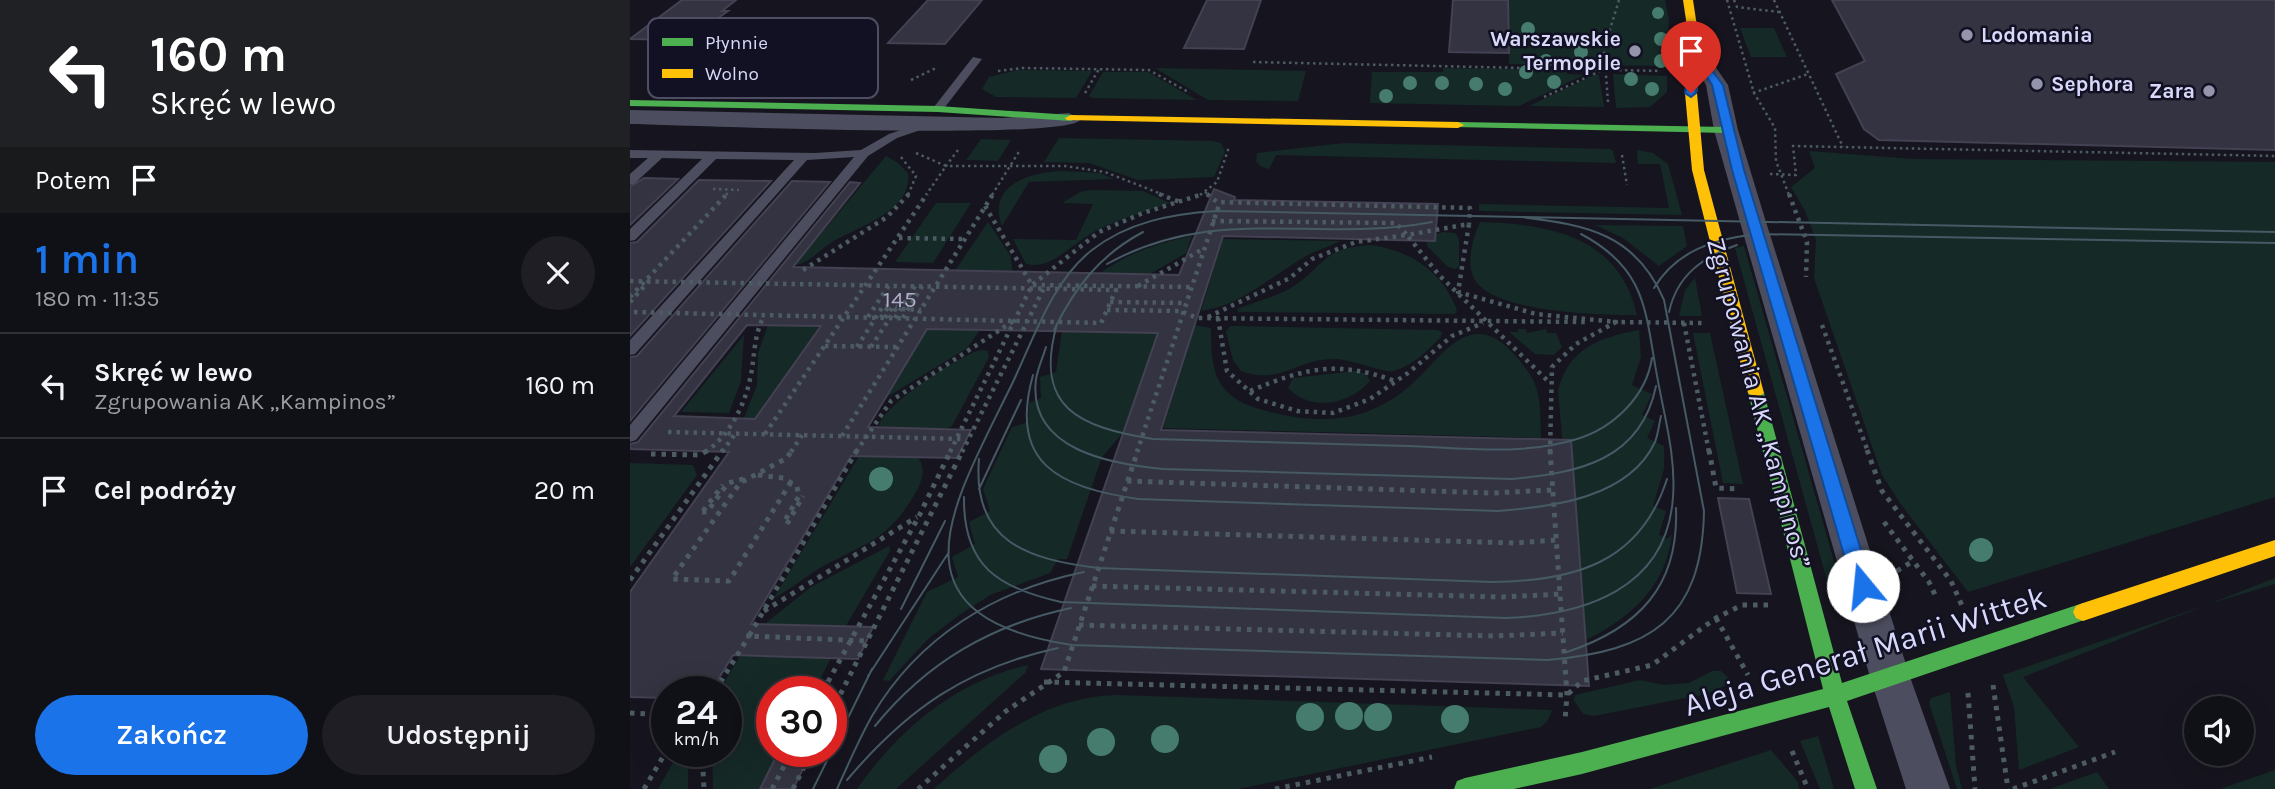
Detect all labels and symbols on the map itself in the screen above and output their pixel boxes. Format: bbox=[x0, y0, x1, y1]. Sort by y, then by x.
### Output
legend bbox=[648, 18, 878, 98]
pin bbox=[1661, 21, 1721, 93]
place label: Lodomania bbox=[1981, 23, 2093, 47]
place label: Warszawskie Termopile bbox=[1490, 27, 1621, 75]
marker: Lodomania bbox=[1959, 27, 1975, 43]
text: Płynnie bbox=[705, 32, 768, 54]
marker: Warszawskie Termopile bbox=[1627, 43, 1643, 59]
text: Wolno bbox=[705, 63, 759, 85]
place label: Sephora bbox=[2051, 72, 2134, 96]
marker: Sephora bbox=[2029, 76, 2045, 92]
place label: Zara bbox=[2149, 79, 2195, 103]
marker: Zara bbox=[2201, 83, 2217, 99]
street label: Zgrupowania AK „Kampinos” bbox=[1700, 234, 1818, 572]
house number: 145 bbox=[883, 286, 917, 313]
position arrow bbox=[1826, 549, 1900, 623]
street label: Aleja Generał Marii Wittek bbox=[1679, 578, 2051, 724]
speed limit sign: 30 bbox=[756, 676, 847, 767]

